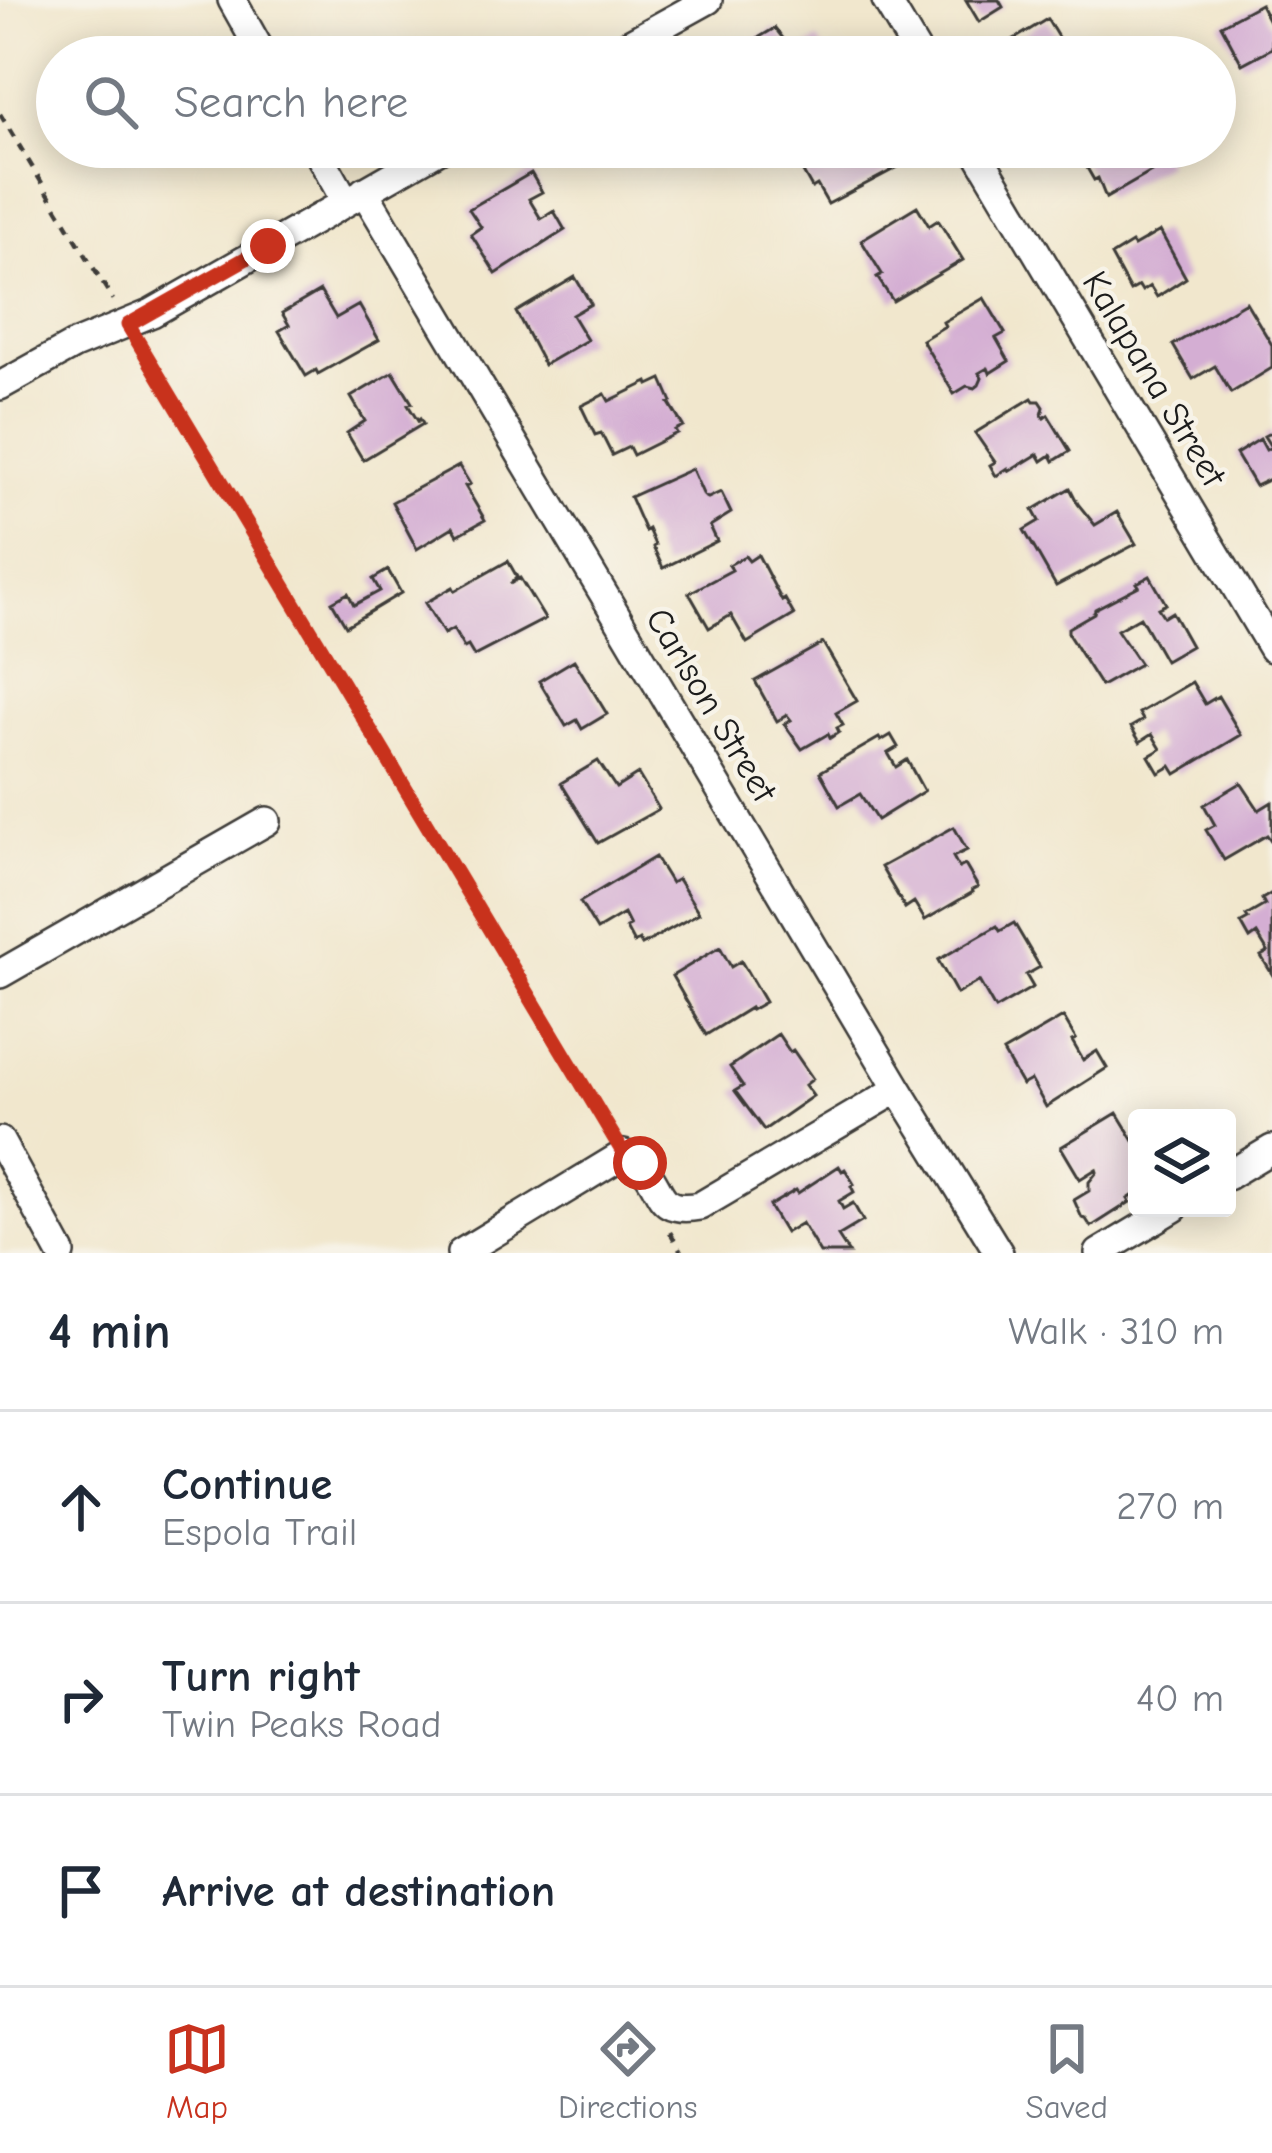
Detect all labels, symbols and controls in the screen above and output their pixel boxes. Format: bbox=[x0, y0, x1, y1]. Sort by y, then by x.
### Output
search box bbox=[36, 36, 1236, 168]
icon: search bbox=[78, 69, 144, 135]
text: Search here bbox=[174, 76, 408, 128]
route end bbox=[241, 219, 295, 273]
street label: Kalapana Street bbox=[1074, 264, 1235, 495]
street label: Carlson Street bbox=[637, 601, 786, 811]
map controls bbox=[1128, 1109, 1236, 1217]
button: layers bbox=[1128, 1109, 1236, 1217]
route start bbox=[613, 1136, 667, 1190]
text: 4 min bbox=[48, 1302, 171, 1361]
text: Walk · 310 m bbox=[1008, 1309, 1224, 1354]
text: Continue bbox=[162, 1458, 332, 1510]
icon: ahead bbox=[48, 1474, 114, 1540]
text: 270 m bbox=[1116, 1484, 1224, 1529]
text: Espola Trail bbox=[162, 1510, 357, 1555]
text: Turn right bbox=[162, 1650, 360, 1702]
icon: right bbox=[48, 1666, 114, 1732]
text: 40 m bbox=[1136, 1676, 1224, 1721]
text: Twin Peaks Road bbox=[162, 1702, 441, 1747]
icon: arrive bbox=[48, 1858, 114, 1924]
text: Arrive at destination bbox=[162, 1865, 555, 1917]
tab: Map bbox=[164, 2016, 230, 2126]
tab: Directions bbox=[558, 2016, 698, 2126]
tab: Saved bbox=[1026, 2016, 1108, 2126]

